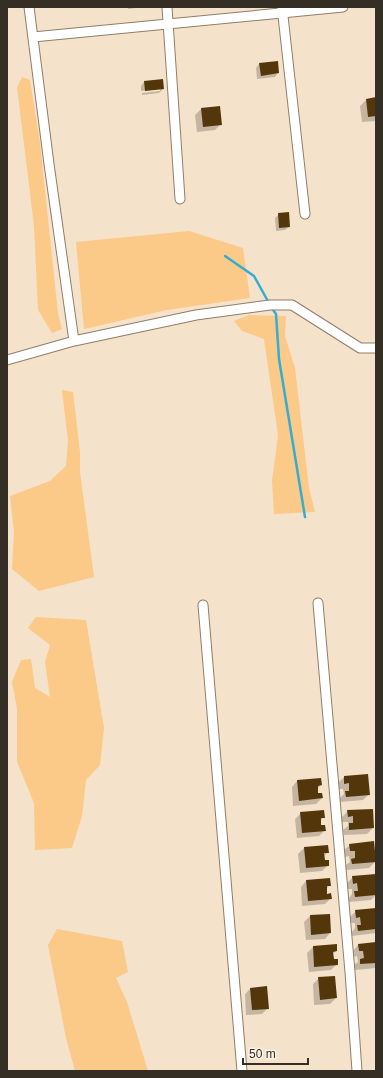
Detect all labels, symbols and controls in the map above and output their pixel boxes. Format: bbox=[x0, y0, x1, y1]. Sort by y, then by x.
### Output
scale bar bbox=[243, 1040, 308, 1066]
text: 50 m bbox=[249, 1047, 276, 1061]

